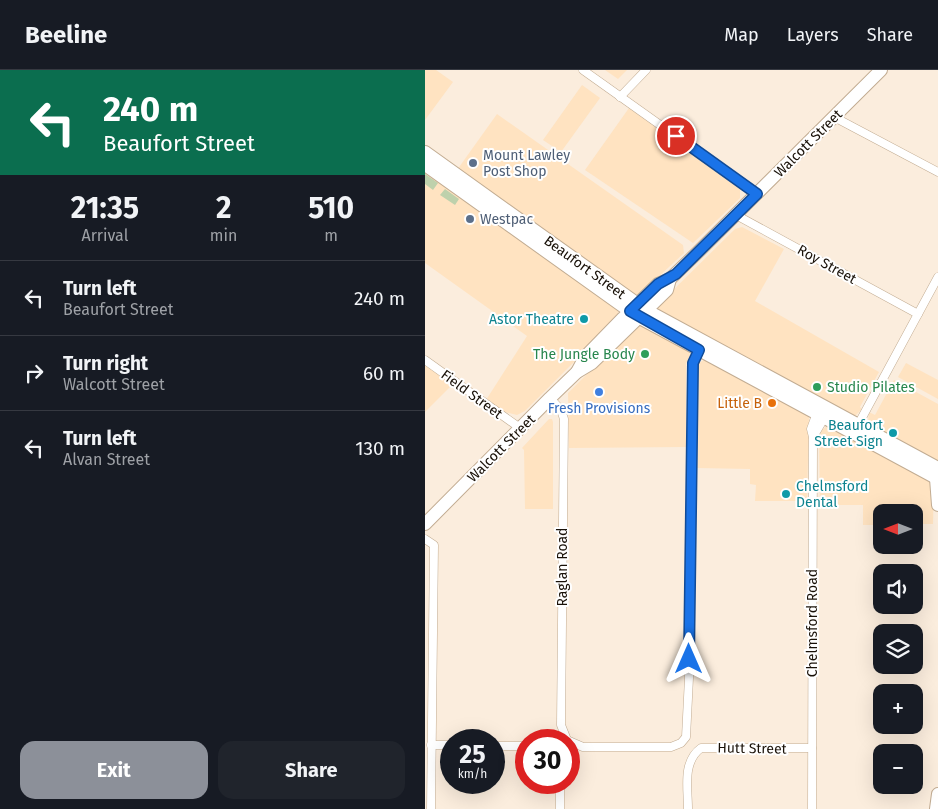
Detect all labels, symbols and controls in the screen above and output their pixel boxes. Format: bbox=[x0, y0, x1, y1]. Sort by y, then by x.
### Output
text: Beeline bbox=[25, 21, 107, 49]
text: Map bbox=[724, 24, 759, 46]
text: Layers bbox=[787, 24, 839, 46]
text: Share bbox=[867, 24, 913, 46]
text: 240 m bbox=[103, 88, 198, 130]
icon: left bbox=[20, 90, 85, 155]
street label: Walcott Street bbox=[771, 105, 847, 181]
pin bbox=[655, 115, 697, 157]
icon: arrive bbox=[662, 122, 690, 150]
text: Beaufort Street bbox=[103, 130, 255, 157]
place label: Mount Lawley Post Shop bbox=[483, 147, 570, 180]
marker: Mount Lawley Post Shop bbox=[467, 157, 479, 169]
text: 21:35 bbox=[71, 190, 139, 226]
text: 2 bbox=[216, 190, 231, 226]
text: 510 bbox=[308, 190, 354, 226]
place label: Westpac bbox=[480, 211, 533, 228]
marker: Westpac bbox=[464, 213, 476, 225]
text: Arrival bbox=[81, 226, 128, 245]
text: min bbox=[210, 226, 237, 245]
text: m bbox=[324, 226, 338, 245]
street label: Beaufort Street bbox=[541, 232, 630, 303]
street label: Roy Street bbox=[794, 241, 860, 288]
text: Turn left bbox=[63, 277, 137, 300]
icon: left bbox=[20, 284, 48, 312]
text: 240 m bbox=[354, 287, 405, 310]
text: Beaufort Street bbox=[63, 300, 173, 319]
place label: Astor Theatre bbox=[489, 311, 574, 328]
marker: Astor Theatre bbox=[578, 313, 590, 325]
place label: The Jungle Body bbox=[533, 346, 635, 363]
marker: The Jungle Body bbox=[639, 348, 651, 360]
text: Turn right bbox=[63, 352, 148, 375]
icon: right bbox=[20, 359, 48, 387]
text: 60 m bbox=[363, 362, 405, 385]
street label: Field Street bbox=[438, 366, 507, 423]
text: Walcott Street bbox=[63, 375, 165, 394]
place label: Studio Pilates bbox=[827, 379, 915, 396]
marker: Studio Pilates bbox=[811, 381, 823, 393]
marker: Fresh Provisions bbox=[593, 386, 605, 398]
place label: Little B bbox=[717, 395, 762, 412]
marker: Little B bbox=[766, 397, 778, 409]
place label: Fresh Provisions bbox=[548, 400, 651, 417]
street label: Walcott Street bbox=[464, 410, 540, 486]
place label: Beaufort Street Sign bbox=[814, 417, 884, 450]
text: Turn left bbox=[63, 427, 137, 450]
marker: Beaufort Street Sign bbox=[887, 427, 899, 439]
icon: left bbox=[20, 434, 48, 462]
text: 130 m bbox=[355, 437, 405, 460]
text: Alvan Street bbox=[63, 450, 150, 469]
place label: Chelmsford Dental bbox=[796, 478, 868, 511]
marker: Chelmsford Dental bbox=[780, 488, 792, 500]
north arrow bbox=[873, 504, 923, 554]
map controls bbox=[873, 504, 923, 794]
street label: Raglan Road bbox=[554, 528, 571, 606]
button: sound bbox=[873, 564, 923, 614]
street label: Chelmsford Road bbox=[804, 569, 821, 677]
button: layers bbox=[873, 624, 923, 674]
position arrow bbox=[662, 632, 714, 684]
button: + bbox=[873, 684, 923, 734]
speed limit sign: 30 bbox=[515, 729, 580, 794]
street label: Hutt Street bbox=[717, 739, 788, 758]
text: 25 bbox=[459, 740, 486, 770]
button: Exit bbox=[20, 741, 208, 799]
button: Share bbox=[218, 741, 405, 799]
button: − bbox=[873, 744, 923, 794]
text: km/h bbox=[458, 767, 487, 781]

